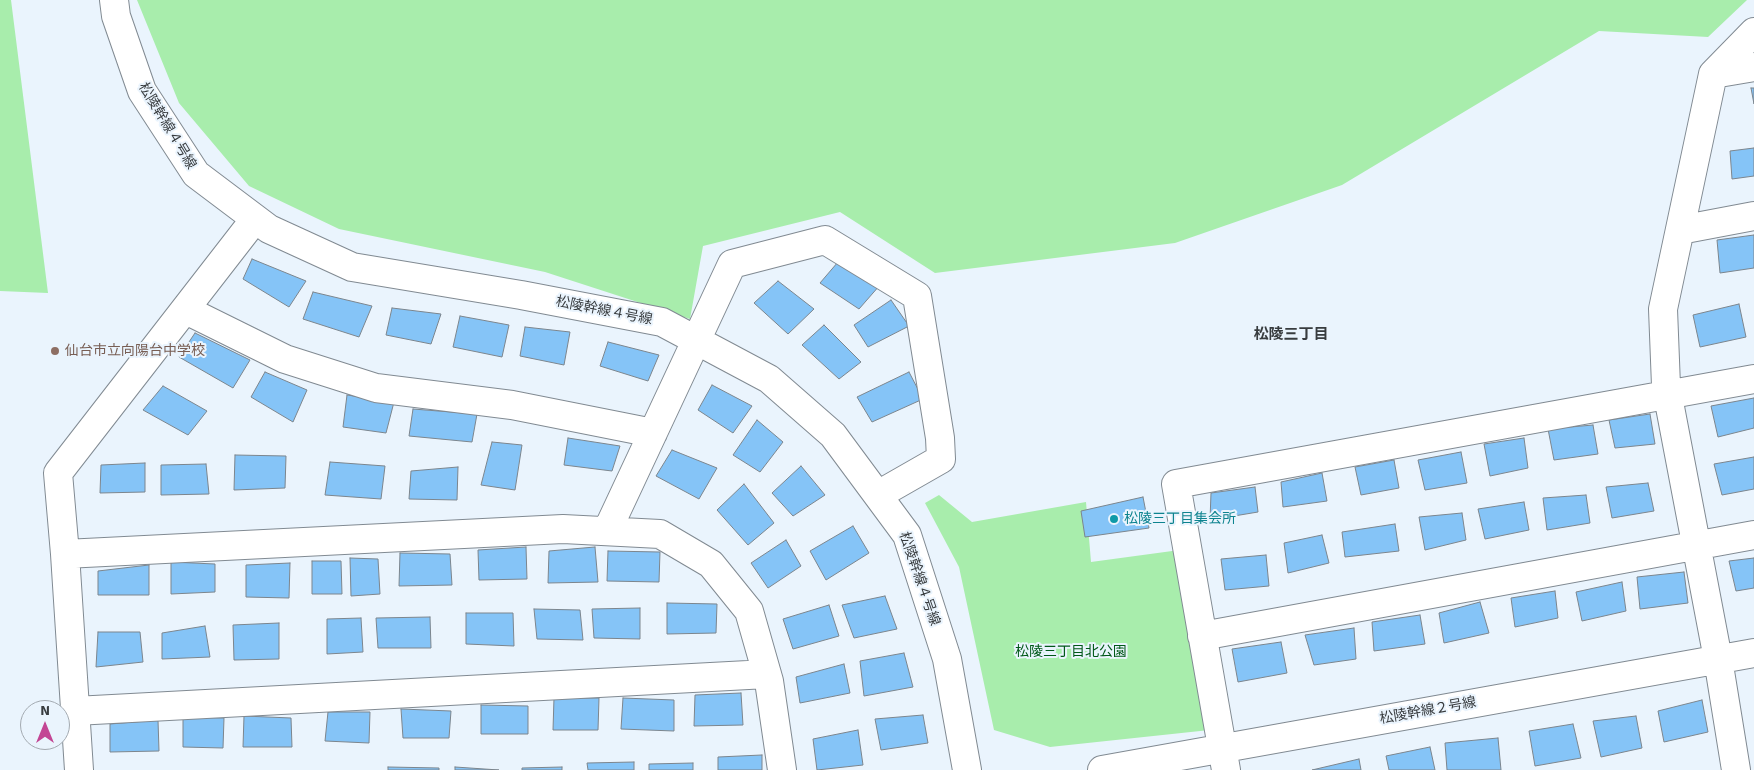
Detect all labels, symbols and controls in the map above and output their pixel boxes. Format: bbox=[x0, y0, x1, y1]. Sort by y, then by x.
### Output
street label: 松陵幹線４号線 bbox=[135, 80, 199, 172]
street label: 松陵幹線４号線 bbox=[554, 293, 654, 329]
district label: 松陵三丁目 bbox=[1254, 326, 1328, 344]
place label: 仙台市立向陽台中学校 bbox=[65, 343, 205, 359]
marker: 仙台市立向陽台中学校 bbox=[49, 345, 61, 357]
place label: 松陵三丁目集会所 bbox=[1124, 511, 1236, 527]
marker: 松陵三丁目集会所 bbox=[1108, 513, 1120, 525]
street label: 松陵幹線４号線 bbox=[895, 530, 943, 628]
park label: 松陵三丁目北公園 bbox=[1015, 644, 1127, 660]
street label: 松陵幹線２号線 bbox=[1378, 694, 1478, 728]
north arrow bbox=[20, 700, 70, 750]
text: N bbox=[40, 702, 50, 719]

